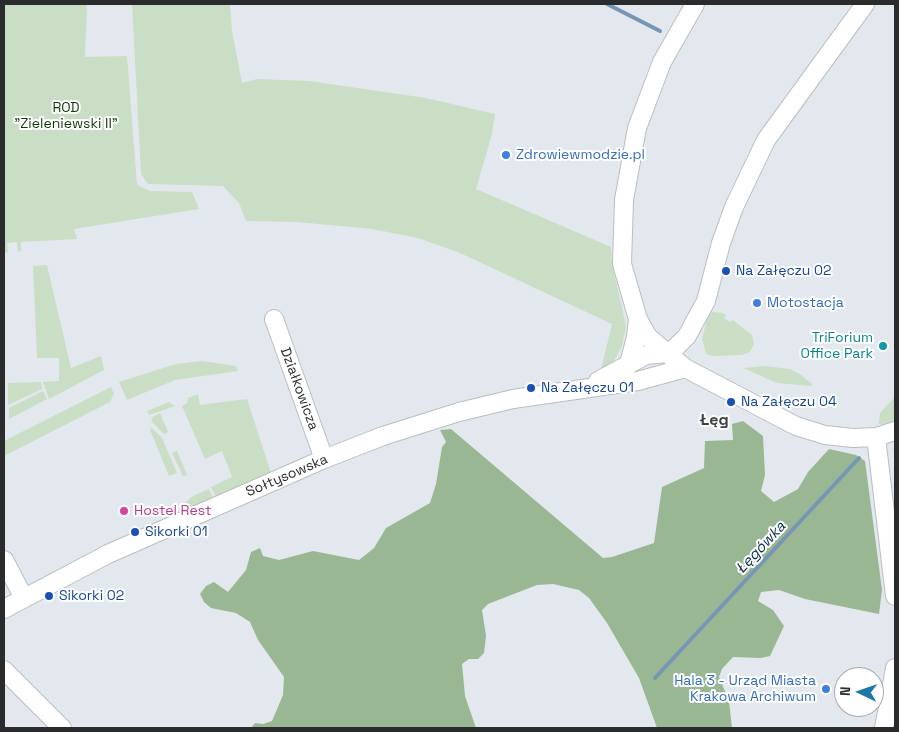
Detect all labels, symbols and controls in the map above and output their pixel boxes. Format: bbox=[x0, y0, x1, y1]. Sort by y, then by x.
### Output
park label: ROD "Zieleniewski II" bbox=[14, 100, 118, 132]
place label: Zdrowiewmodzie.pl bbox=[516, 147, 645, 163]
marker: Zdrowiewmodzie.pl bbox=[500, 149, 512, 161]
place label: Na Załęczu 02 bbox=[736, 263, 831, 279]
marker: Na Załęczu 02 bbox=[720, 265, 732, 277]
place label: Motostacja bbox=[767, 295, 844, 311]
marker: Motostacja bbox=[751, 297, 763, 309]
place label: TriForium Office Park bbox=[800, 330, 873, 362]
marker: TriForium Office Park bbox=[877, 340, 889, 352]
street label: Działkowicza bbox=[276, 345, 322, 433]
place label: Na Załęczu 01 bbox=[541, 380, 634, 396]
marker: Na Załęczu 01 bbox=[525, 382, 537, 394]
place label: Na Załęczu 04 bbox=[741, 394, 837, 410]
marker: Na Załęczu 04 bbox=[725, 396, 737, 408]
district label: Łęg bbox=[699, 411, 729, 431]
street label: Sołtysowska bbox=[244, 451, 330, 501]
place label: Hostel Rest bbox=[134, 503, 211, 519]
marker: Hostel Rest bbox=[118, 505, 130, 517]
water label: Łęgówka bbox=[732, 518, 790, 578]
place label: Sikorki 01 bbox=[145, 524, 207, 540]
marker: Sikorki 01 bbox=[129, 526, 141, 538]
place label: Sikorki 02 bbox=[59, 588, 124, 604]
marker: Sikorki 02 bbox=[43, 590, 55, 602]
north arrow bbox=[834, 667, 884, 717]
place label: Hala 3 - Urząd Miasta Krakowa Archiwum bbox=[674, 673, 816, 706]
marker: Hala 3 - Urząd Miasta Krakowa Archiwum bbox=[820, 683, 832, 695]
text: N bbox=[836, 686, 854, 696]

